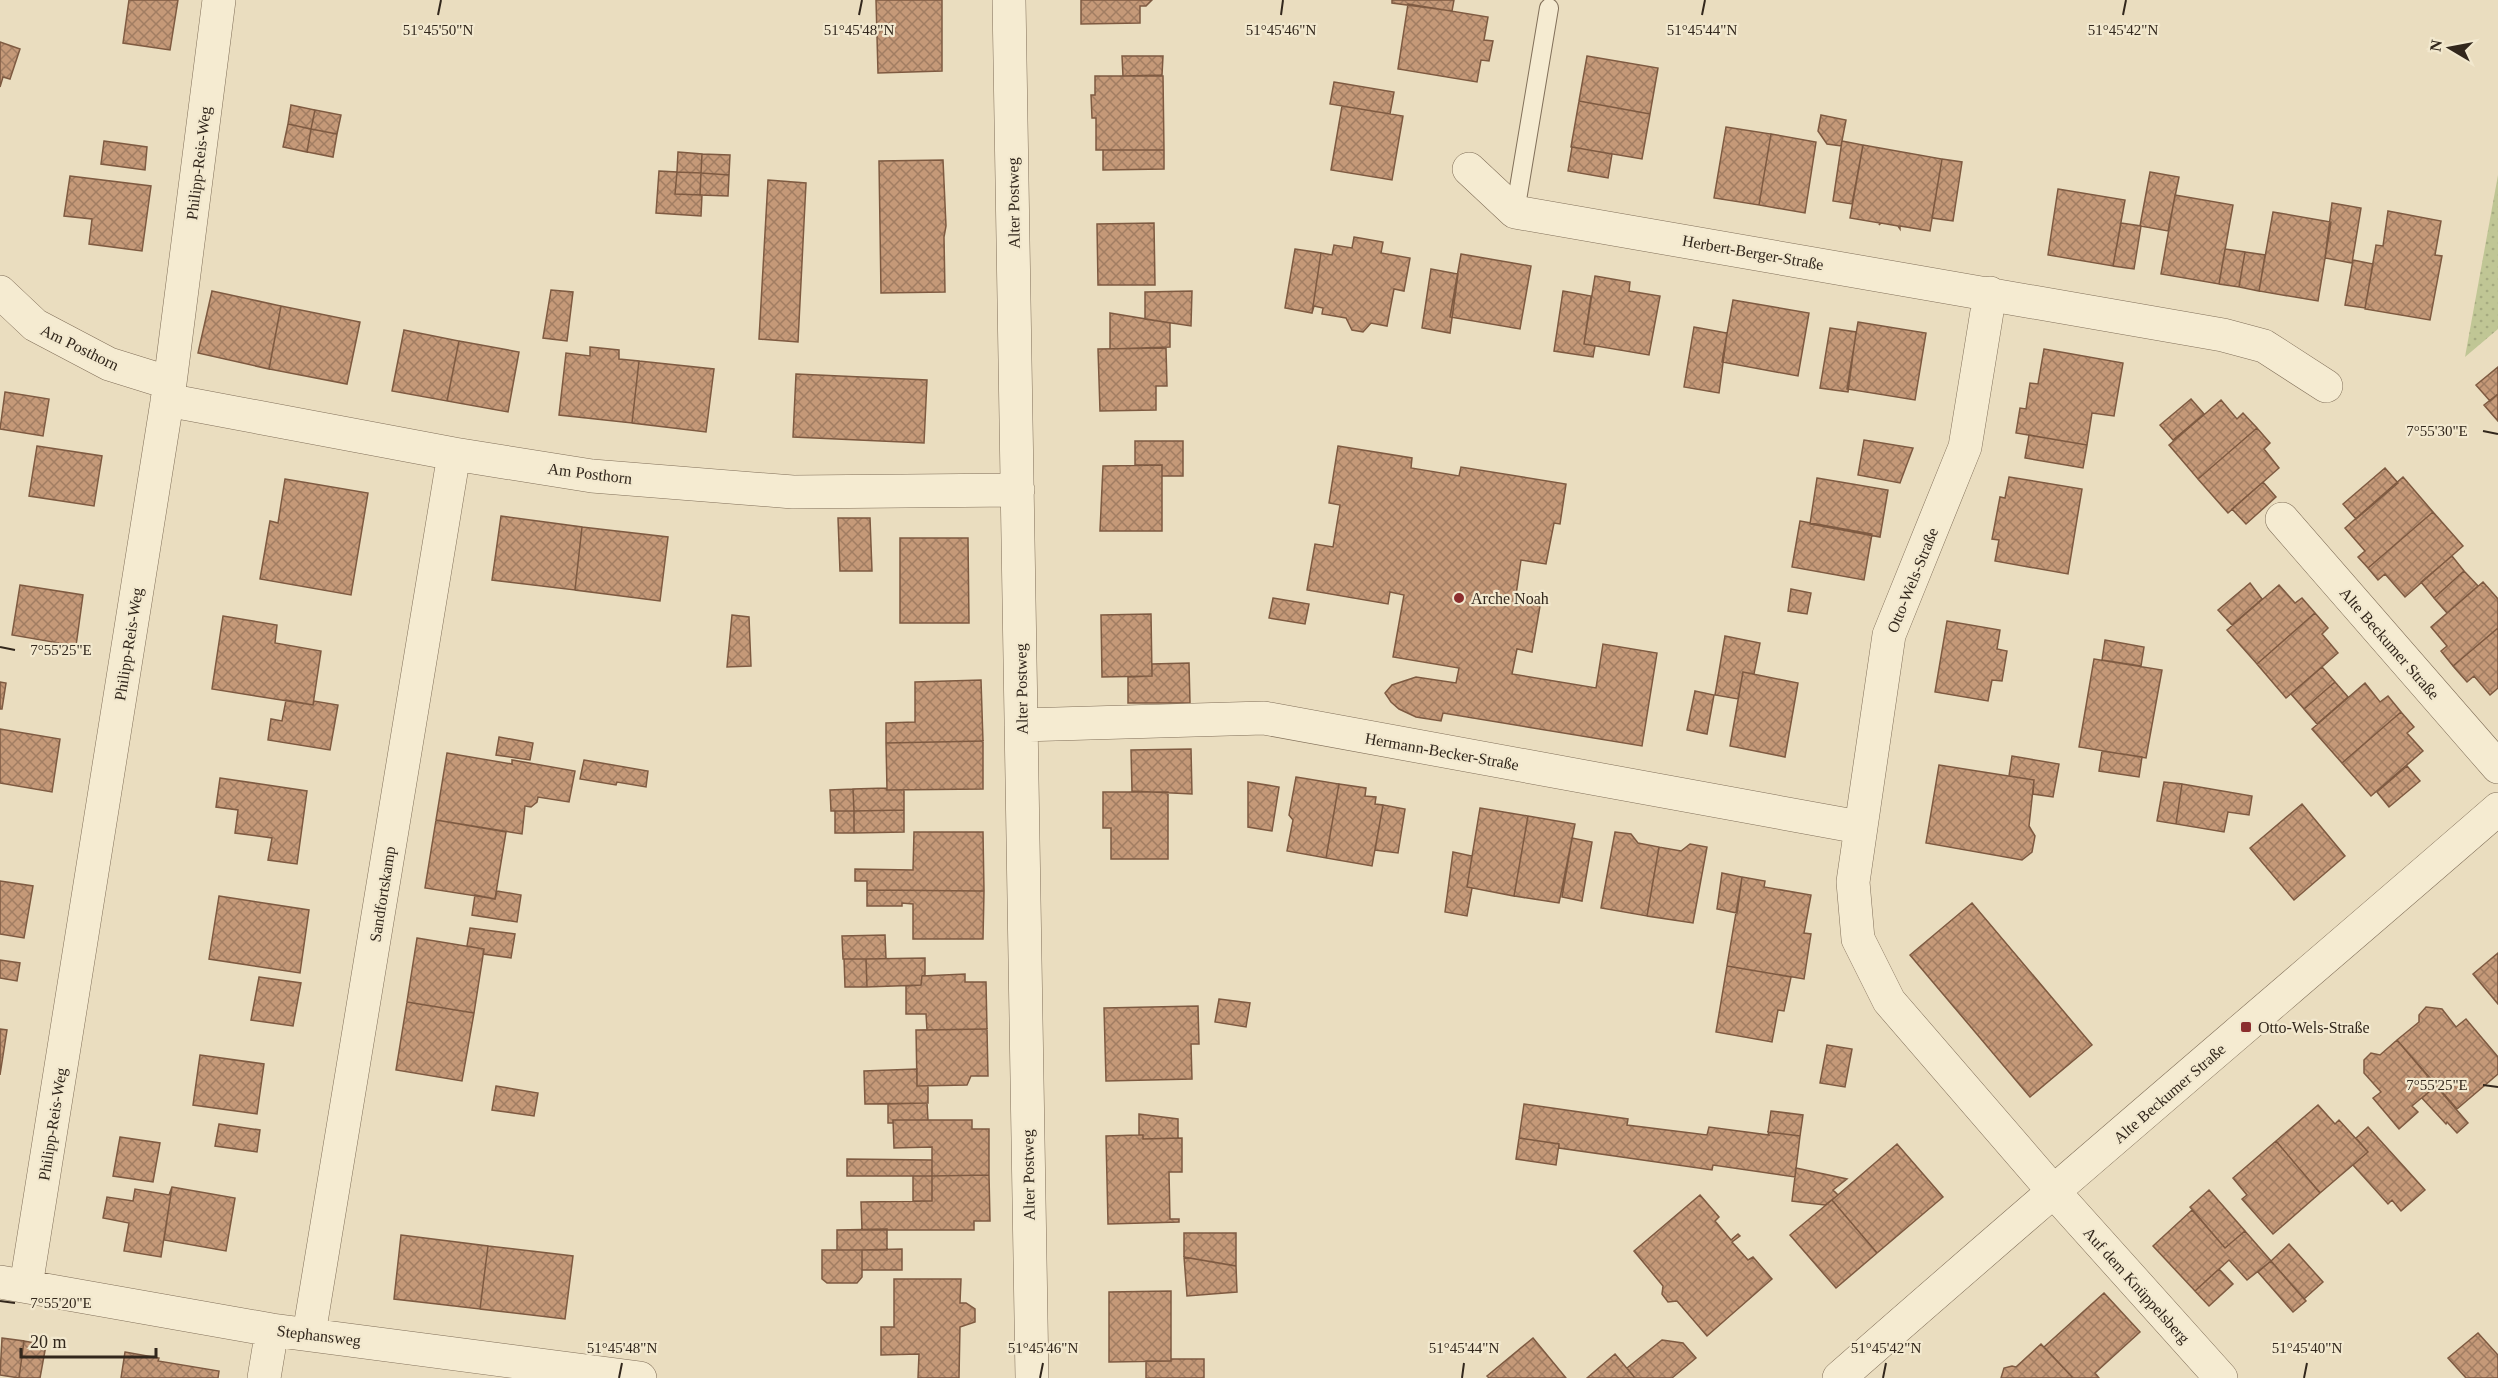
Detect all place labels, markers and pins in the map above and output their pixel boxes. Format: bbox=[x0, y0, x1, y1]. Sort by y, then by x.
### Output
place label: Arche Noah bbox=[1471, 590, 1549, 607]
marker: Arche Noah bbox=[1452, 591, 1466, 605]
place label: Otto-Wels-Straße bbox=[2258, 1019, 2370, 1036]
marker: Otto-Wels-Straße bbox=[2239, 1020, 2253, 1034]

